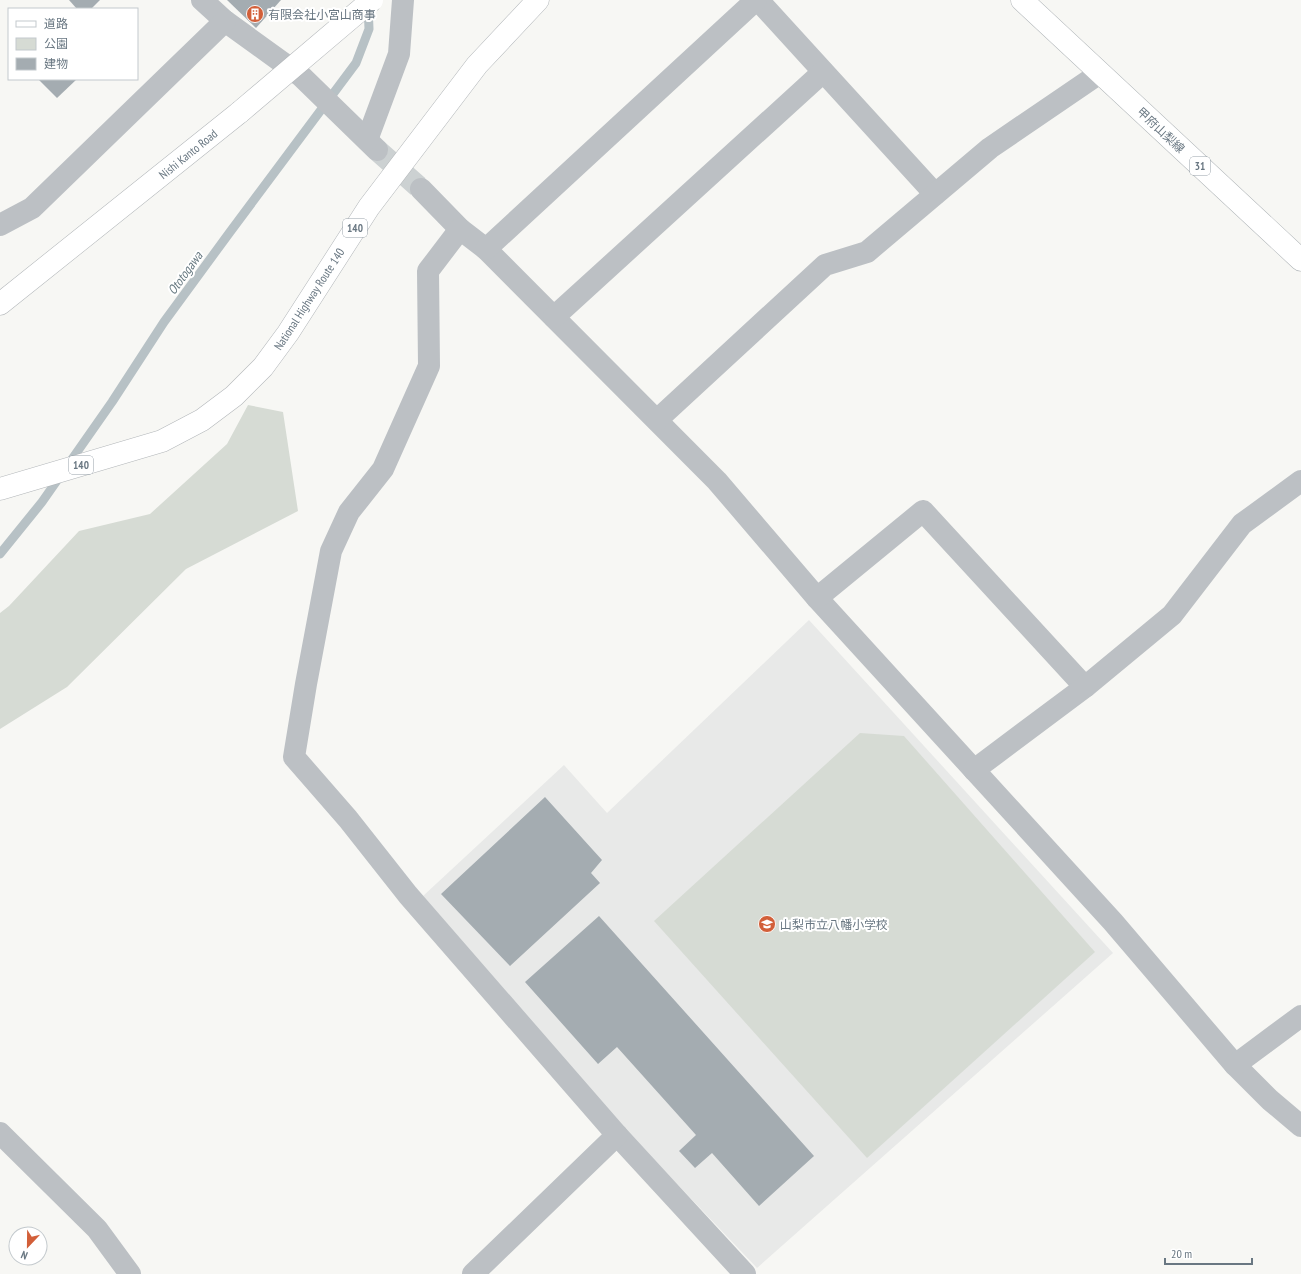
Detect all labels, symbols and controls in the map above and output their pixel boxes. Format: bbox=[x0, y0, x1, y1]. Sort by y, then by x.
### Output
building icon: 有限会社小宮山商事 bbox=[245, 4, 265, 24]
place label: 有限会社小宮山商事 bbox=[268, 7, 376, 22]
legend bbox=[8, 8, 138, 80]
text: 道路 bbox=[44, 16, 68, 31]
text: 公園 bbox=[44, 36, 68, 51]
text: 建物 bbox=[44, 56, 68, 71]
street label: 甲府山梨線 bbox=[1134, 104, 1188, 156]
street label: Nishi Kanto Road bbox=[156, 126, 220, 182]
road number: 31 bbox=[1190, 157, 1210, 175]
road number: 140 bbox=[343, 219, 367, 237]
street label: National Highway Route 140 bbox=[270, 245, 348, 353]
water label: Ototogawa bbox=[164, 248, 207, 298]
road number: 140 bbox=[69, 456, 93, 474]
school or university icon: 山梨市立八幡小学校 bbox=[757, 914, 777, 934]
place label: 山梨市立八幡小学校 bbox=[780, 917, 888, 932]
north arrow bbox=[8, 1226, 48, 1266]
scale bar bbox=[1165, 1240, 1252, 1266]
text: 20 m bbox=[1171, 1246, 1192, 1261]
text: N bbox=[19, 1248, 30, 1263]

